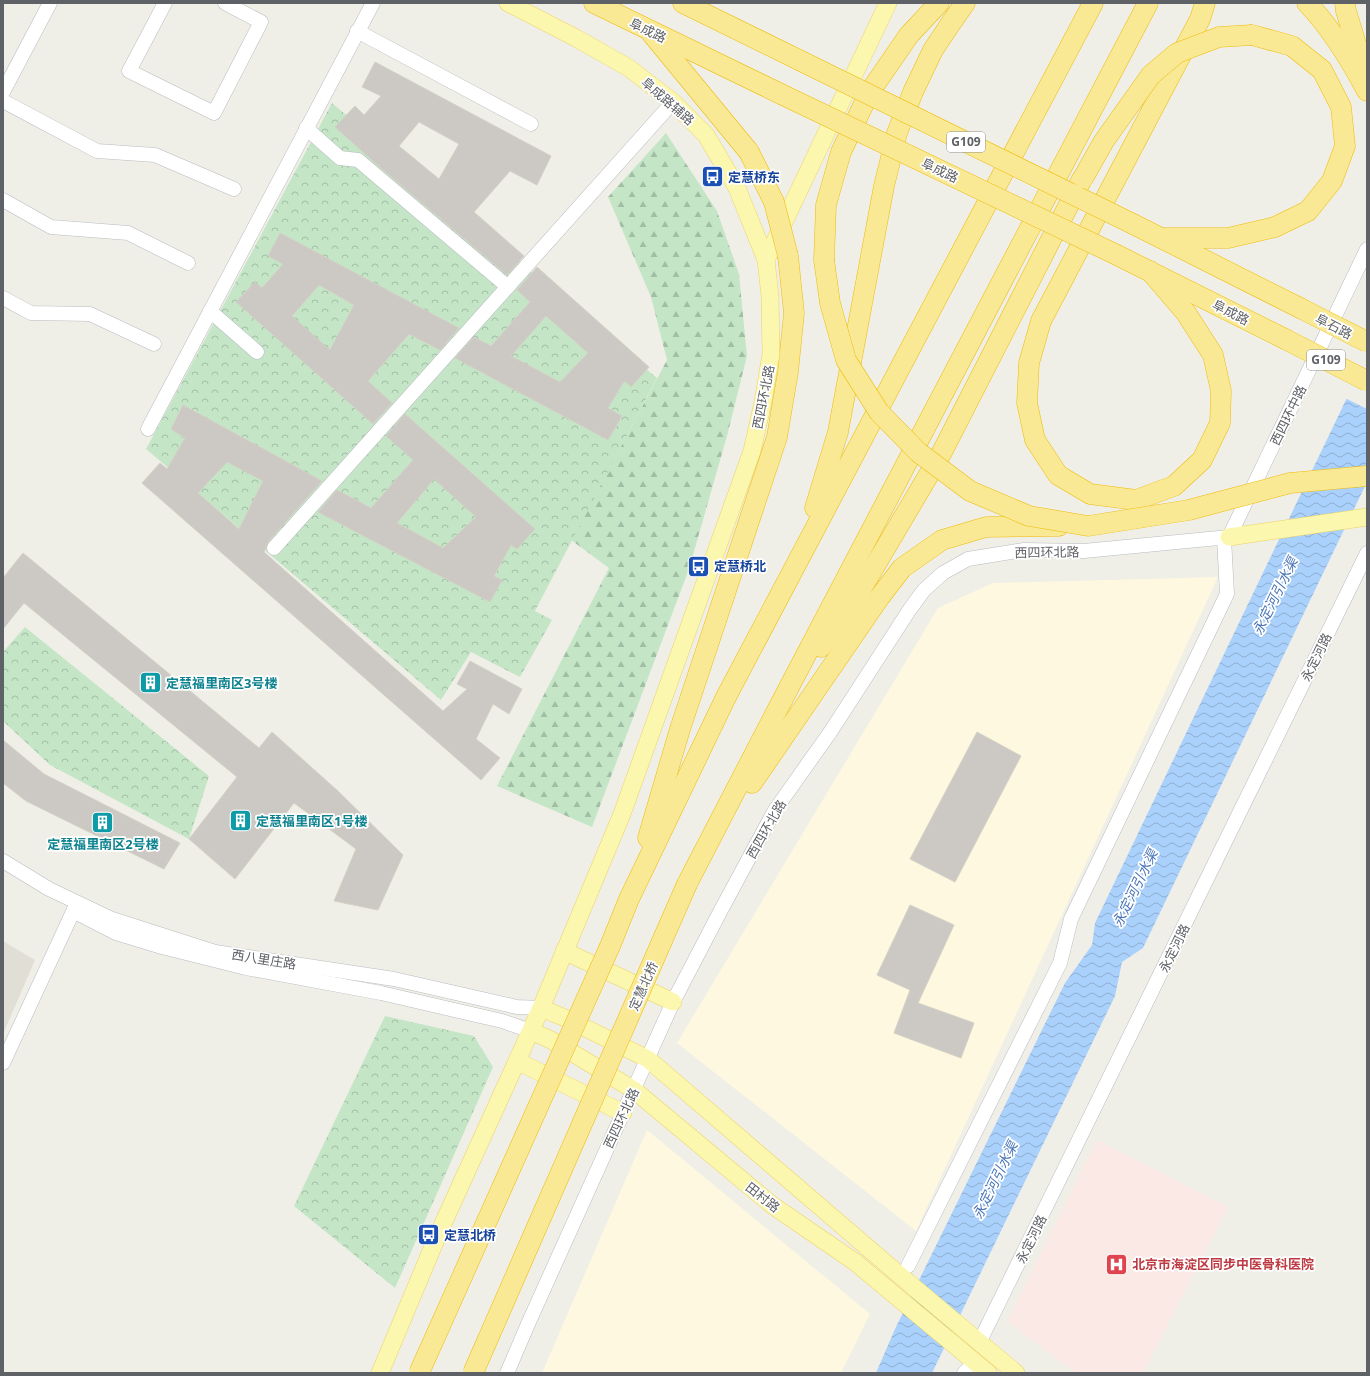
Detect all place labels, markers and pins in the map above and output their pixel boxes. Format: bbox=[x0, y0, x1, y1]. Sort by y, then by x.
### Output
bus stop icon: 定慧桥东 bbox=[699, 164, 725, 190]
place label: 定慧桥东 bbox=[728, 168, 780, 186]
bus stop icon: 定慧桥北 bbox=[685, 553, 711, 579]
place label: 定慧桥北 bbox=[714, 557, 766, 575]
building icon: 定慧福里南区3号楼 bbox=[138, 670, 164, 696]
place label: 定慧福里南区3号楼 bbox=[166, 674, 277, 692]
building icon: 定慧福里南区1号楼 bbox=[228, 808, 254, 834]
building icon: 定慧福里南区2号楼 bbox=[90, 809, 116, 835]
place label: 定慧福里南区1号楼 bbox=[256, 812, 367, 830]
place label: 定慧福里南区2号楼 bbox=[47, 835, 159, 853]
bus stop icon: 定慧北桥 bbox=[416, 1222, 442, 1248]
place label: 定慧北桥 bbox=[444, 1226, 496, 1244]
hospital icon: 北京市海淀区同步中医骨科医院 bbox=[1104, 1251, 1130, 1277]
place label: 北京市海淀区同步中医骨科医院 bbox=[1132, 1255, 1314, 1273]

